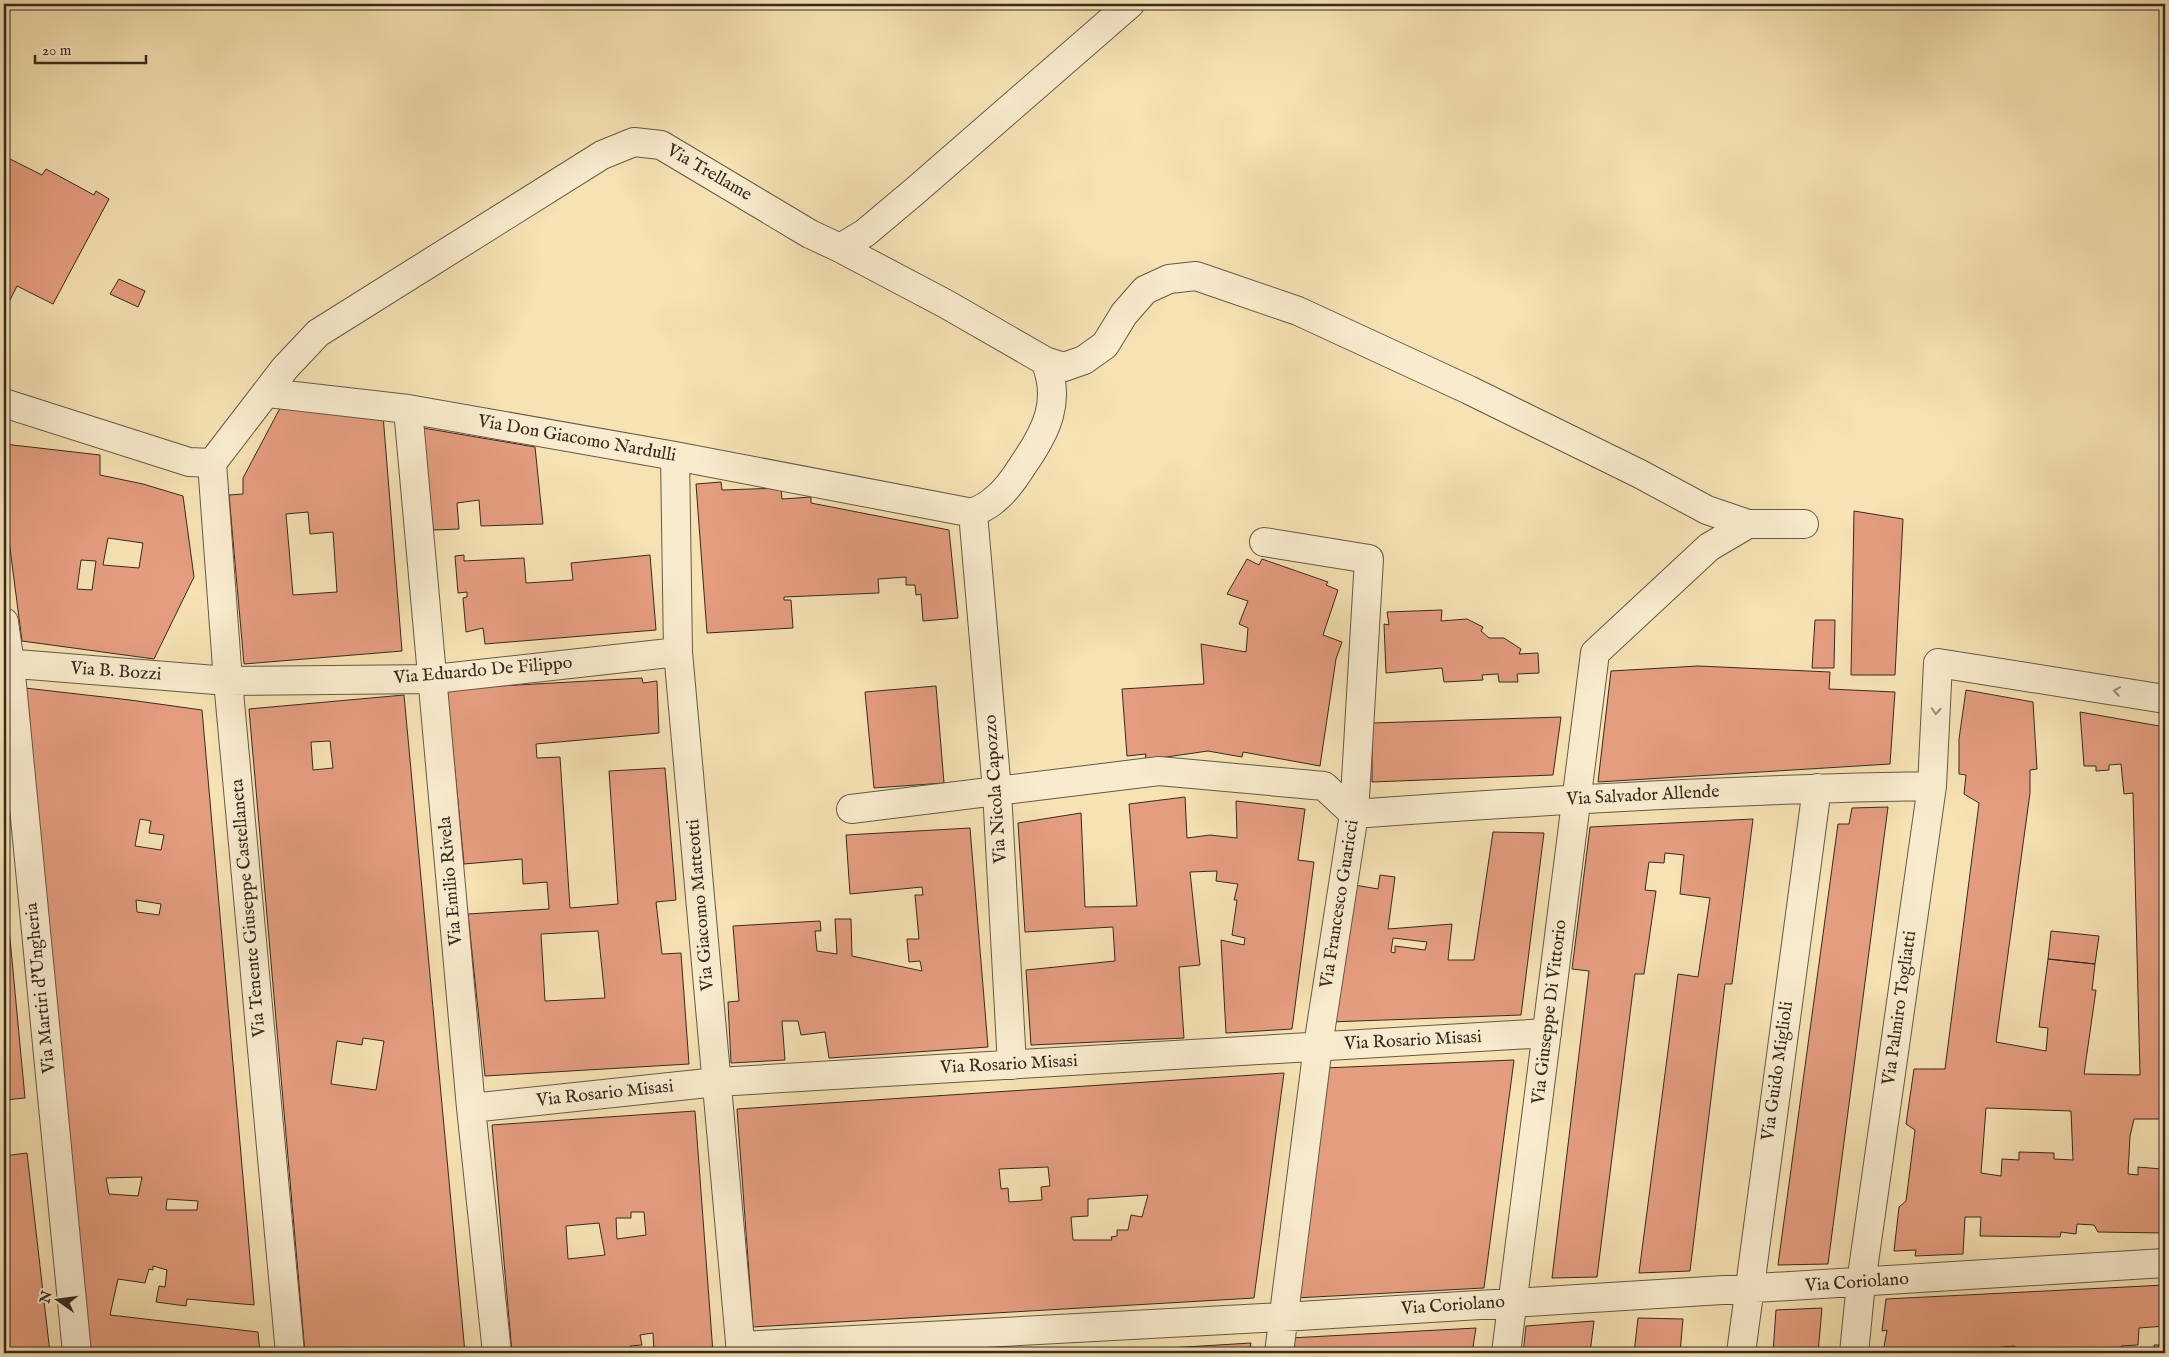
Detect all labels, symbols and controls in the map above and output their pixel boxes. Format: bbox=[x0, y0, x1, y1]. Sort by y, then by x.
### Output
scale bar bbox=[35, 32, 146, 64]
text: 20 m bbox=[42, 41, 72, 60]
street label: Via Trellame bbox=[661, 139, 756, 207]
street label: Via Don Giacomo Nardulli bbox=[475, 410, 678, 468]
street label: Via Eduardo De Filippo bbox=[392, 652, 574, 690]
street label: Via B. Bozzi bbox=[69, 657, 162, 687]
one-way arrow bbox=[2113, 687, 2121, 697]
one-way arrow bbox=[1931, 708, 1941, 716]
street label: Via Nicola Capozzo bbox=[979, 714, 1013, 865]
street label: Via Tenente Giuseppe Castellaneta bbox=[226, 778, 272, 1039]
street label: Via Salvador Allende bbox=[1565, 781, 1720, 812]
street label: Via Emilio Rivela bbox=[434, 815, 468, 948]
street label: Via Giacomo Matteotti bbox=[682, 818, 720, 993]
street label: Via Francesco Guaricci bbox=[1315, 818, 1365, 991]
street label: Via Martiri d'Ungheria bbox=[21, 901, 62, 1076]
street label: Via Giuseppe Di Vittorio bbox=[1527, 918, 1573, 1107]
street label: Via Palmiro Togliatti bbox=[1878, 929, 1922, 1088]
street label: Via Guido Miglioli bbox=[1757, 1000, 1799, 1143]
street label: Via Rosario Misasi bbox=[1343, 1026, 1483, 1056]
street label: Via Rosario Misasi bbox=[939, 1050, 1079, 1080]
street label: Via Rosario Misasi bbox=[534, 1075, 675, 1113]
street label: Via Coriolano bbox=[1803, 1268, 1910, 1298]
north arrow bbox=[32, 1274, 82, 1324]
text: N bbox=[36, 1289, 57, 1306]
street label: Via Coriolano bbox=[1399, 1291, 1506, 1321]

